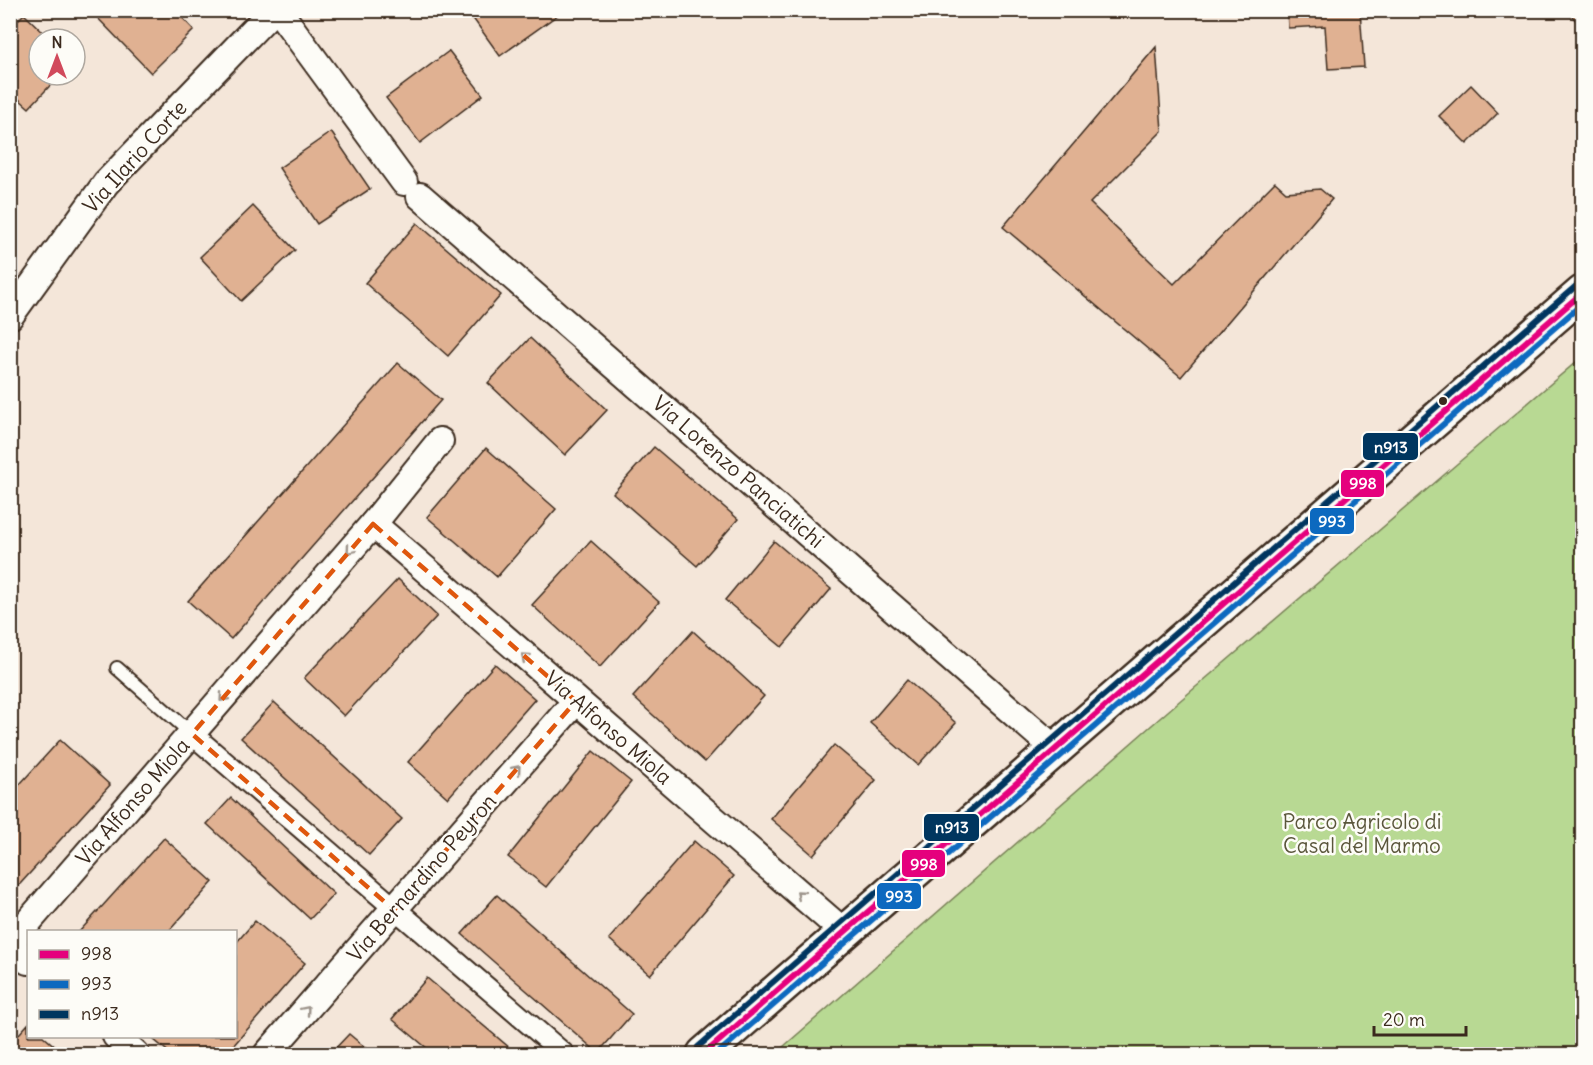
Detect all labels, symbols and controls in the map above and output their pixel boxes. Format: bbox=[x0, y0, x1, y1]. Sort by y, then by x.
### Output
north arrow bbox=[27, 27, 87, 87]
text: N bbox=[51, 32, 63, 52]
street label: Via Ilario Corte bbox=[77, 95, 192, 219]
street label: Via Lorenzo Panciatichi bbox=[647, 390, 830, 554]
unlabelled marker bbox=[1437, 395, 1449, 407]
line badge: n913 bbox=[1362, 432, 1419, 461]
text: n913 bbox=[1374, 437, 1408, 457]
line badge: 998 bbox=[1340, 469, 1385, 498]
text: 998 bbox=[1349, 473, 1377, 493]
line badge: 993 bbox=[1309, 507, 1355, 535]
text: 993 bbox=[1318, 511, 1346, 531]
one-way arrow bbox=[346, 543, 357, 554]
one-way arrow bbox=[521, 653, 532, 664]
street label: Via Alfonso Miola bbox=[539, 665, 678, 790]
one-way arrow bbox=[219, 691, 230, 702]
street label: Via Alfonso Miola bbox=[70, 732, 195, 871]
one-way arrow bbox=[510, 765, 521, 776]
street label: Via Bernardino Peyron bbox=[341, 788, 502, 967]
park label: Parco Agricolo di Casal del Marmo bbox=[1282, 808, 1442, 859]
line badge: n913 bbox=[923, 813, 980, 842]
text: n913 bbox=[935, 817, 969, 837]
line badge: 998 bbox=[901, 849, 946, 878]
text: 998 bbox=[910, 854, 938, 874]
line badge: 993 bbox=[876, 882, 922, 910]
text: 993 bbox=[885, 886, 913, 906]
one-way arrow bbox=[796, 890, 807, 901]
legend bbox=[27, 930, 237, 1038]
text: 998 bbox=[81, 942, 112, 965]
text: 993 bbox=[81, 972, 112, 995]
scale bar bbox=[1374, 999, 1466, 1037]
text: n913 bbox=[81, 1002, 119, 1025]
one-way arrow bbox=[299, 1007, 310, 1017]
text: 20 m bbox=[1383, 1008, 1425, 1031]

